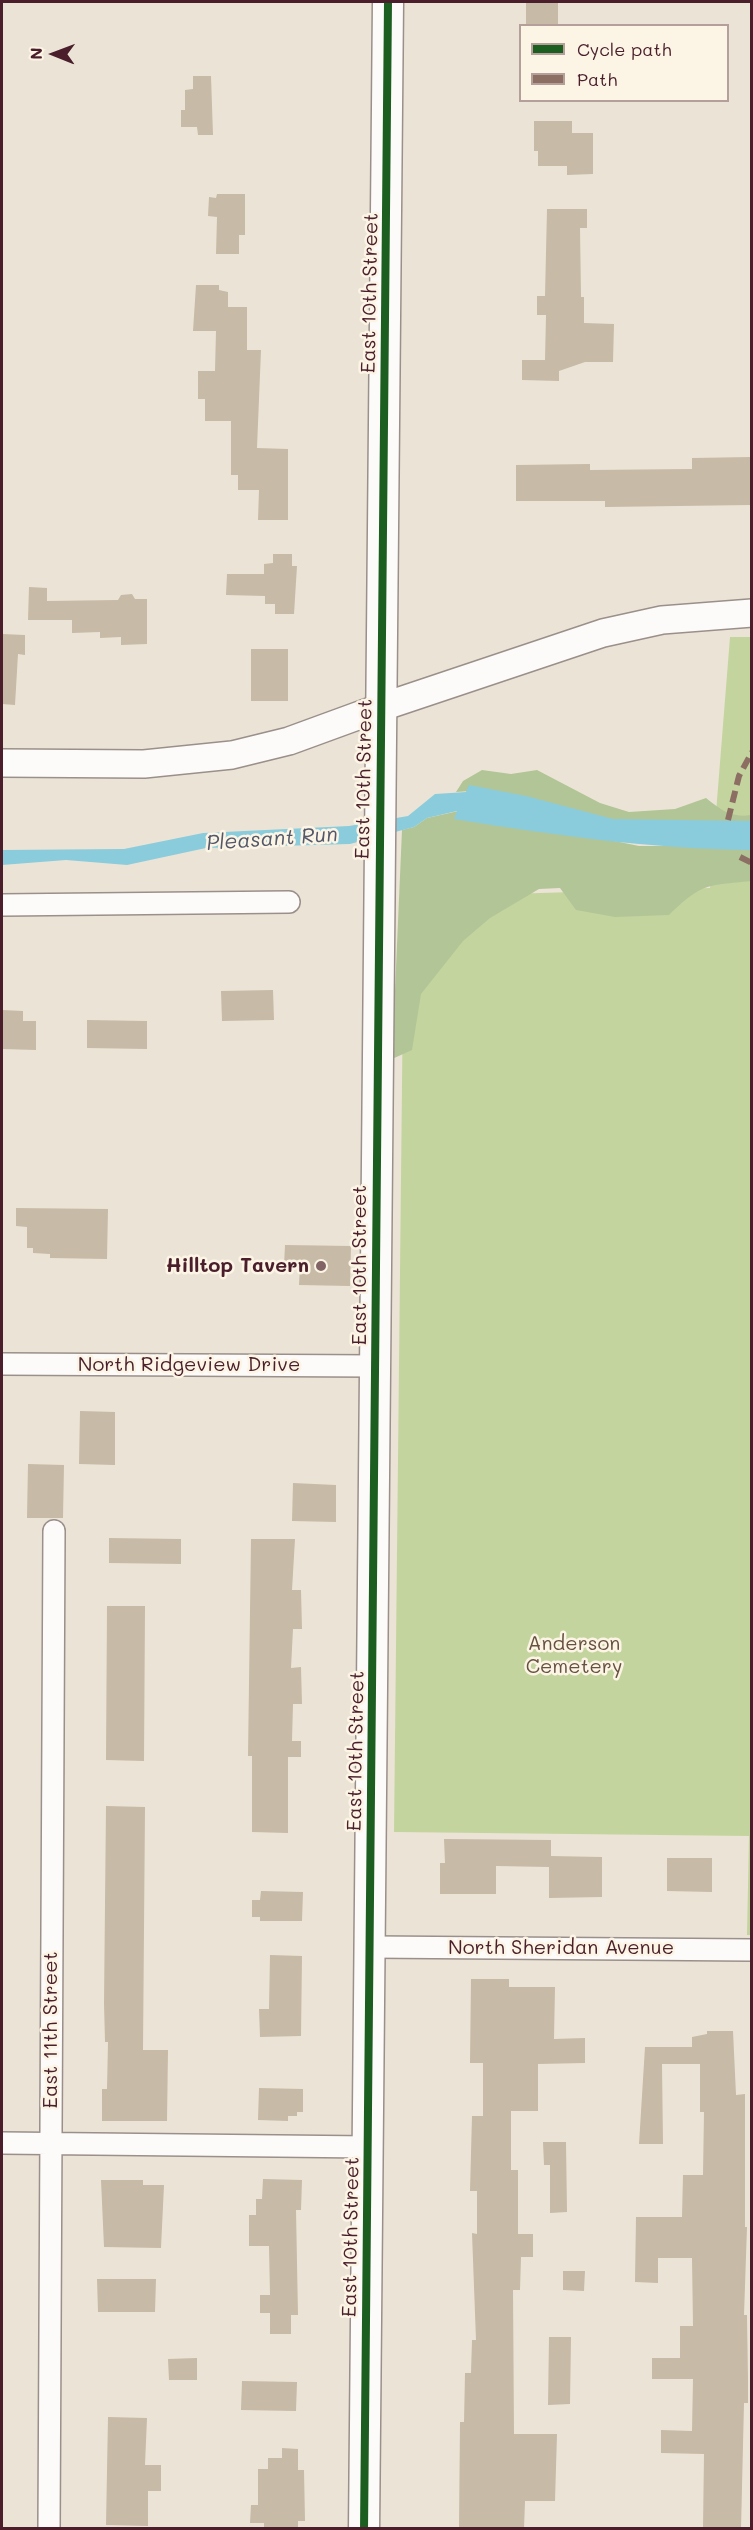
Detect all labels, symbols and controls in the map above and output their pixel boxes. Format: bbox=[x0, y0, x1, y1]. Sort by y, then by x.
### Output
north arrow bbox=[24, 24, 84, 84]
legend bbox=[519, 24, 729, 102]
text: Cycle path bbox=[577, 37, 672, 61]
text: N bbox=[25, 47, 46, 60]
text: Path bbox=[577, 67, 617, 91]
street label: East 10th Street bbox=[357, 213, 383, 373]
street label: East 10th Street bbox=[351, 699, 377, 859]
water label: Pleasant Run bbox=[205, 822, 339, 856]
street label: East 10th Street bbox=[348, 1185, 372, 1345]
place label: Hilltop Tavern bbox=[166, 1254, 309, 1278]
marker: Hilltop Tavern bbox=[314, 1259, 328, 1273]
street label: North Ridgeview Drive bbox=[78, 1353, 300, 1377]
park label: Anderson Cemetery bbox=[526, 1632, 622, 1679]
street label: East 10th Street bbox=[343, 1671, 369, 1831]
street label: North Sheridan Avenue bbox=[448, 1936, 674, 1960]
street label: East 11th Street bbox=[39, 1952, 63, 2108]
street label: East 10th Street bbox=[338, 2157, 364, 2317]

